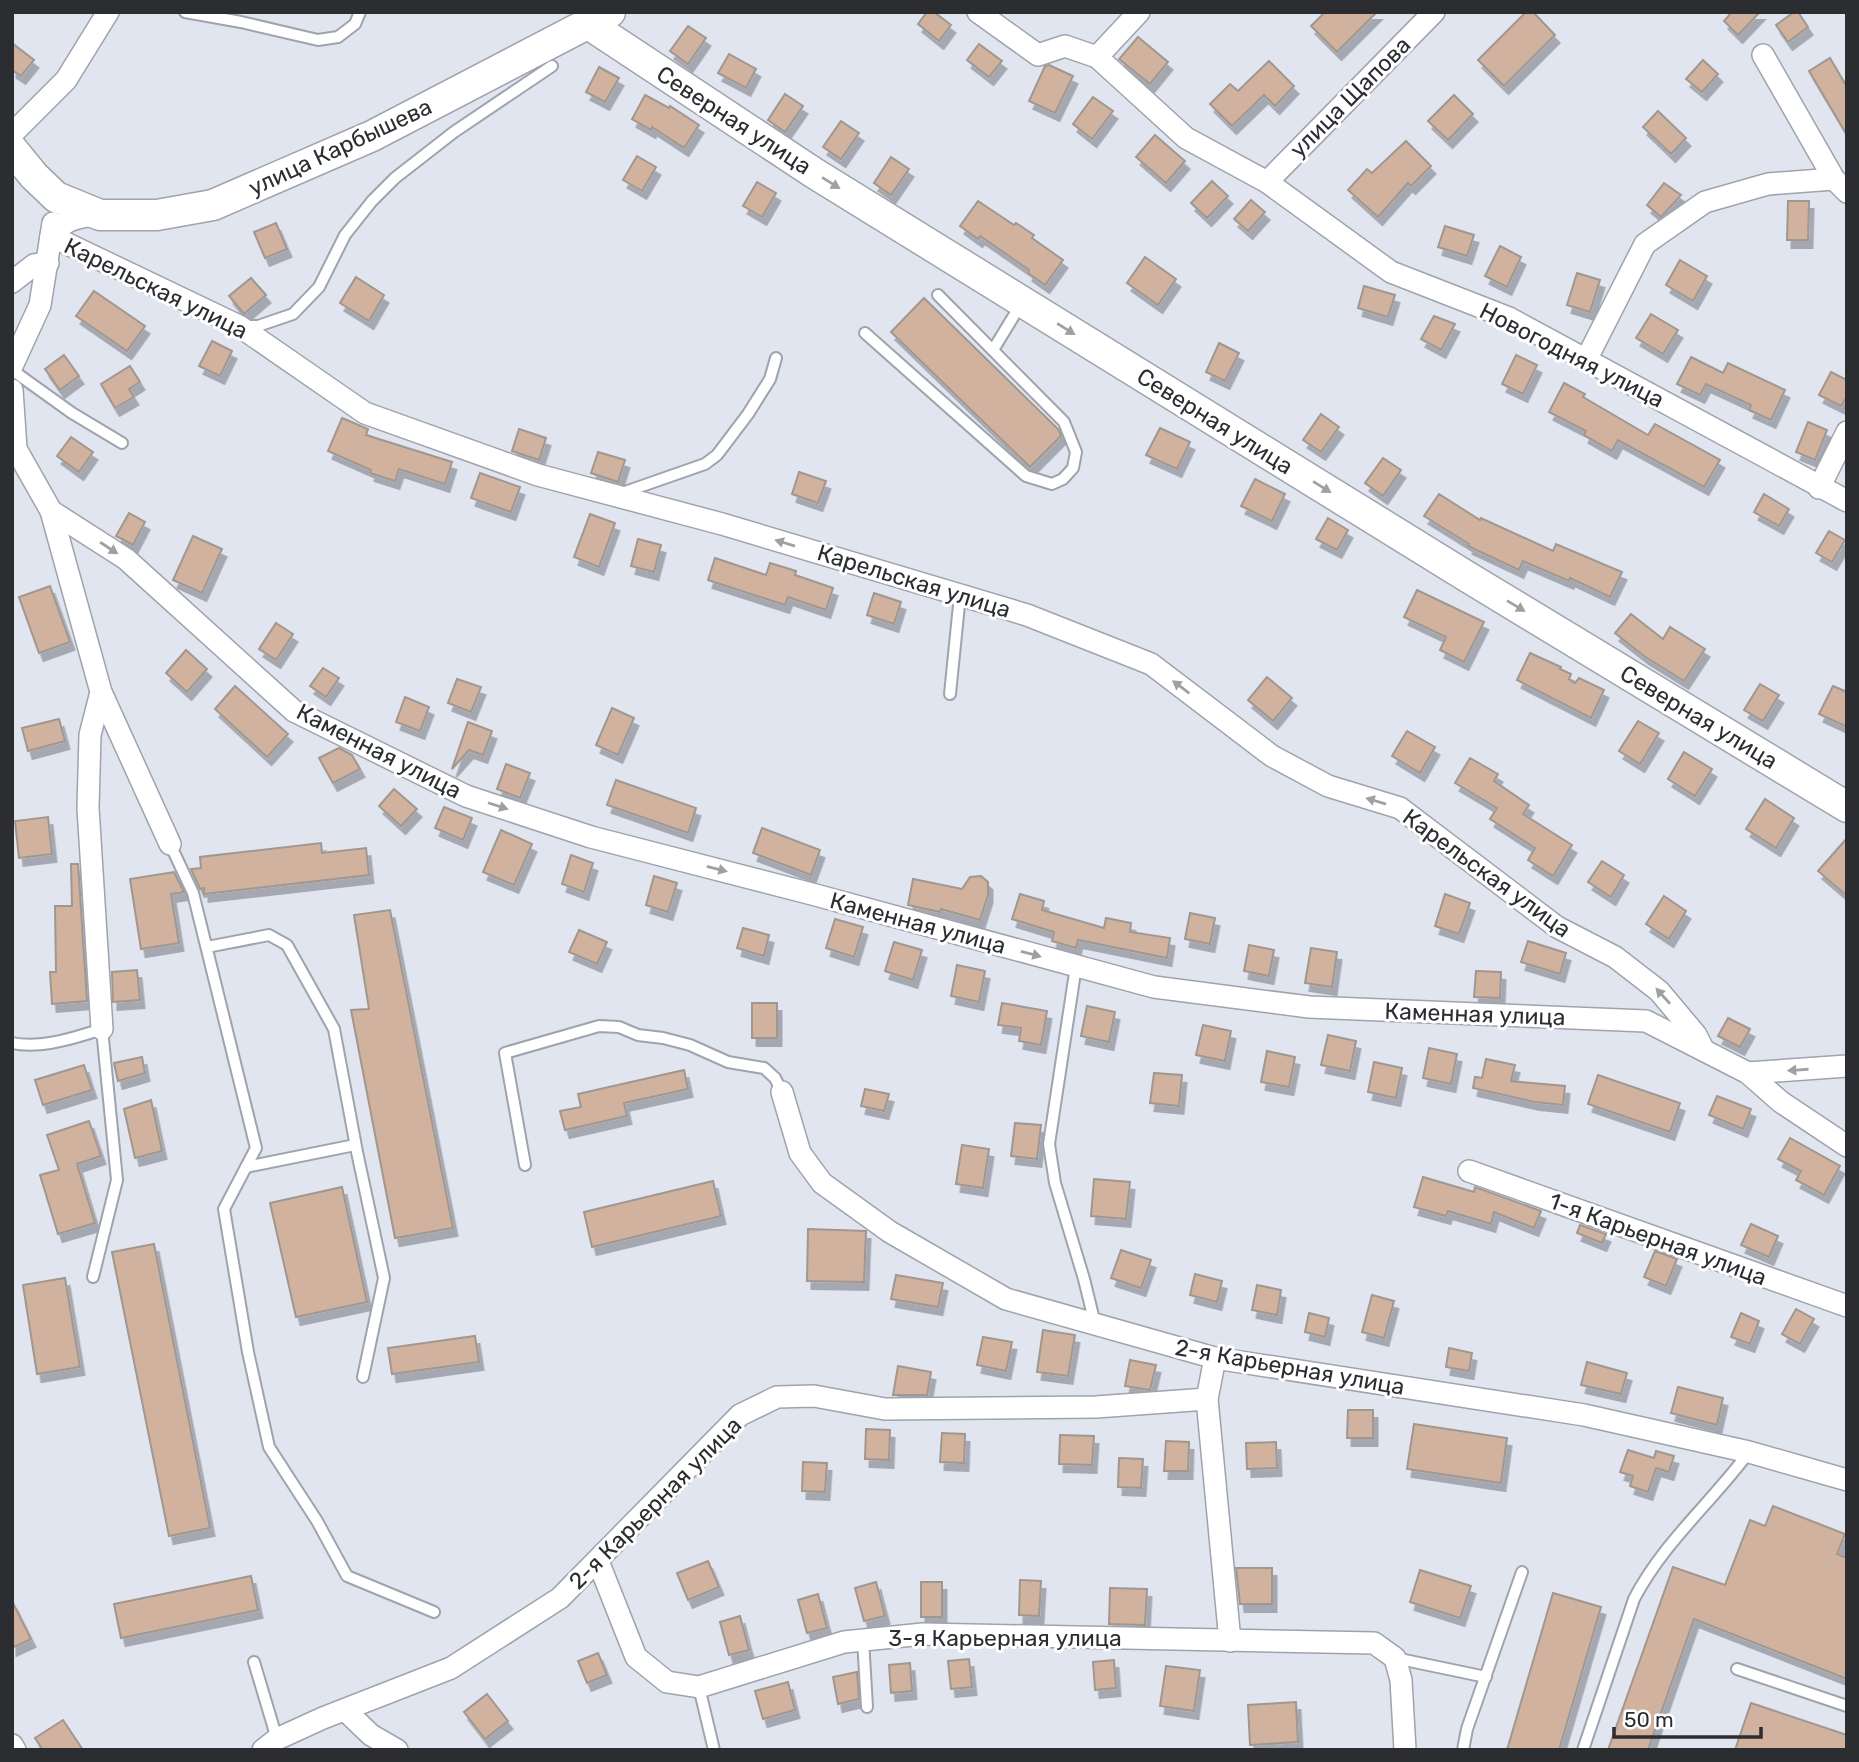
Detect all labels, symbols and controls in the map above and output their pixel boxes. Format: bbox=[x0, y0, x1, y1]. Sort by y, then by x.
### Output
street label: улица Щапова bbox=[1284, 31, 1416, 163]
street label: Северная улица bbox=[651, 60, 817, 180]
street label: улица Карбышева bbox=[244, 92, 436, 202]
one-way arrow bbox=[821, 177, 841, 190]
street label: Карельская улица bbox=[60, 231, 252, 345]
street label: Новогодняя улица bbox=[1475, 296, 1669, 414]
one-way arrow bbox=[1057, 322, 1076, 335]
street label: Северная улица bbox=[1132, 362, 1298, 480]
one-way arrow bbox=[1313, 480, 1332, 493]
one-way arrow bbox=[775, 537, 796, 547]
street label: Карельская улица bbox=[814, 538, 1014, 624]
one-way arrow bbox=[99, 542, 118, 555]
one-way arrow bbox=[1507, 600, 1526, 613]
street label: Северная улица bbox=[1615, 659, 1783, 775]
one-way arrow bbox=[1172, 681, 1190, 695]
street label: Каменная улица bbox=[292, 697, 466, 805]
one-way arrow bbox=[1365, 795, 1386, 806]
one-way arrow bbox=[488, 801, 509, 812]
street label: Карельская улица bbox=[1398, 803, 1576, 943]
one-way arrow bbox=[706, 864, 728, 875]
street label: Каменная улица bbox=[827, 886, 1009, 960]
one-way arrow bbox=[1020, 949, 1042, 960]
one-way arrow bbox=[1656, 988, 1672, 1005]
street label: Каменная улица bbox=[1384, 997, 1566, 1031]
one-way arrow bbox=[1786, 1064, 1808, 1075]
street label: 1-я Карьерная улица bbox=[1545, 1187, 1771, 1291]
street label: 2-я Карьерная улица bbox=[1173, 1333, 1407, 1401]
street label: 2-я Карьерная улица bbox=[563, 1411, 747, 1595]
street label: 3-я Карьерная улица bbox=[888, 1624, 1122, 1652]
scale bar bbox=[1614, 1696, 1761, 1740]
text: 50 m bbox=[1624, 1707, 1674, 1732]

